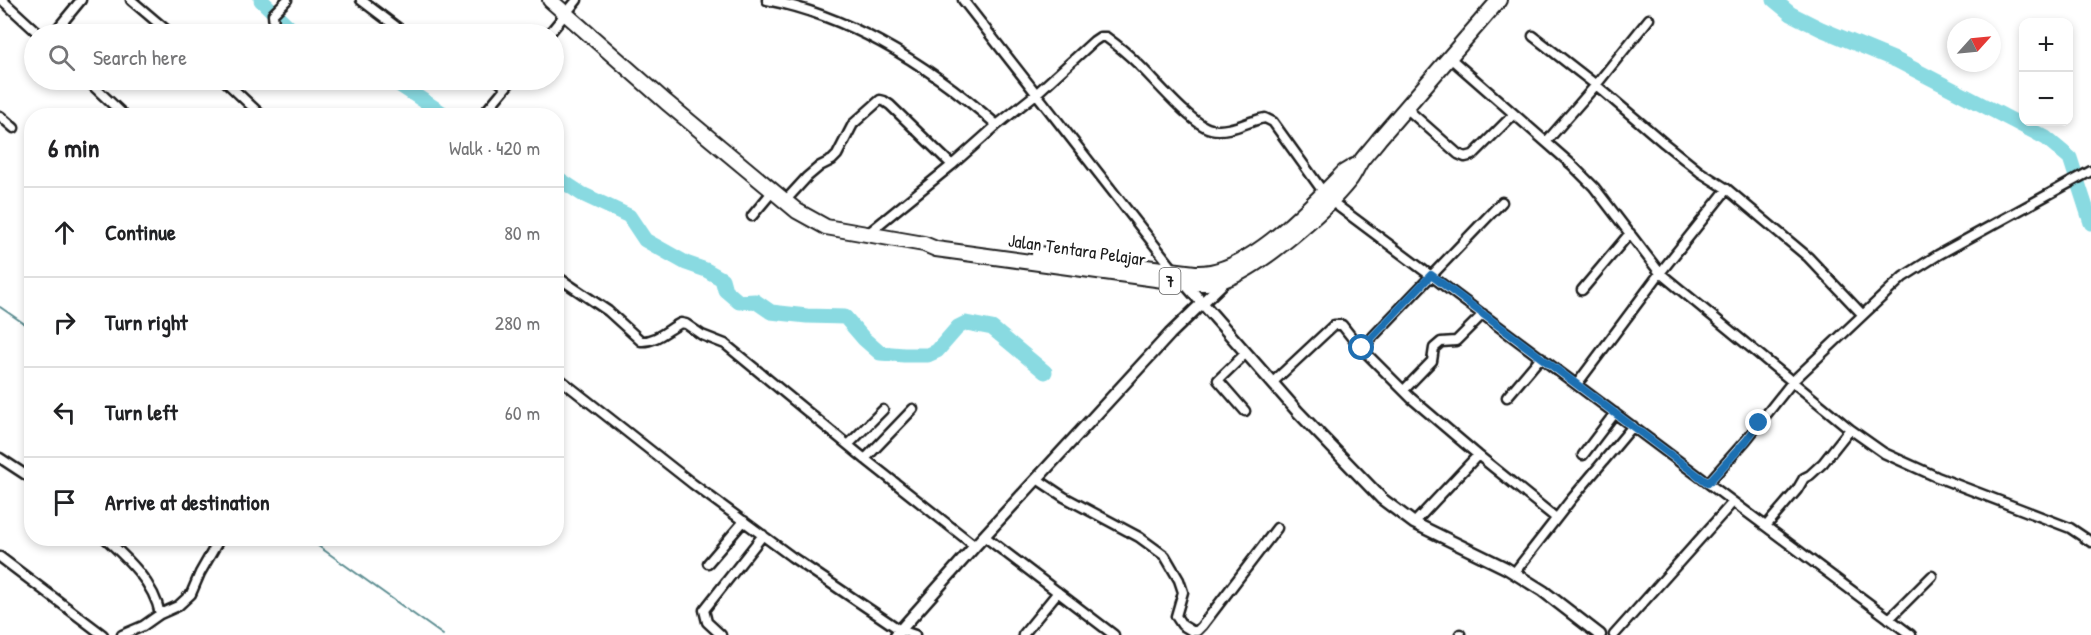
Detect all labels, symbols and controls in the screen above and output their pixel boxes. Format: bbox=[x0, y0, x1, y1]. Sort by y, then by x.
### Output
north arrow bbox=[1947, 18, 2001, 72]
map controls bbox=[2019, 18, 2073, 126]
button: + bbox=[2019, 18, 2073, 72]
search box bbox=[24, 24, 564, 90]
icon: search bbox=[45, 41, 78, 74]
text: Search here bbox=[93, 42, 187, 72]
button: − bbox=[2019, 72, 2073, 126]
text: 6 min bbox=[48, 130, 100, 165]
text: Walk · 420 m bbox=[449, 134, 540, 161]
icon: ahead bbox=[48, 216, 81, 249]
text: Continue bbox=[105, 217, 176, 247]
text: 80 m bbox=[504, 219, 540, 246]
street label: Jalan Tentara Pelajar bbox=[1007, 227, 1148, 272]
road number: 7 bbox=[1160, 268, 1180, 294]
icon: right bbox=[48, 306, 81, 339]
text: Turn right bbox=[105, 307, 188, 337]
text: 280 m bbox=[495, 309, 540, 336]
route start bbox=[1348, 334, 1374, 360]
icon: left bbox=[48, 396, 81, 429]
text: Turn left bbox=[105, 397, 178, 427]
text: 60 m bbox=[505, 399, 540, 426]
route end bbox=[1745, 409, 1771, 435]
icon: arrive bbox=[48, 486, 81, 519]
text: Arrive at destination bbox=[105, 487, 270, 517]

